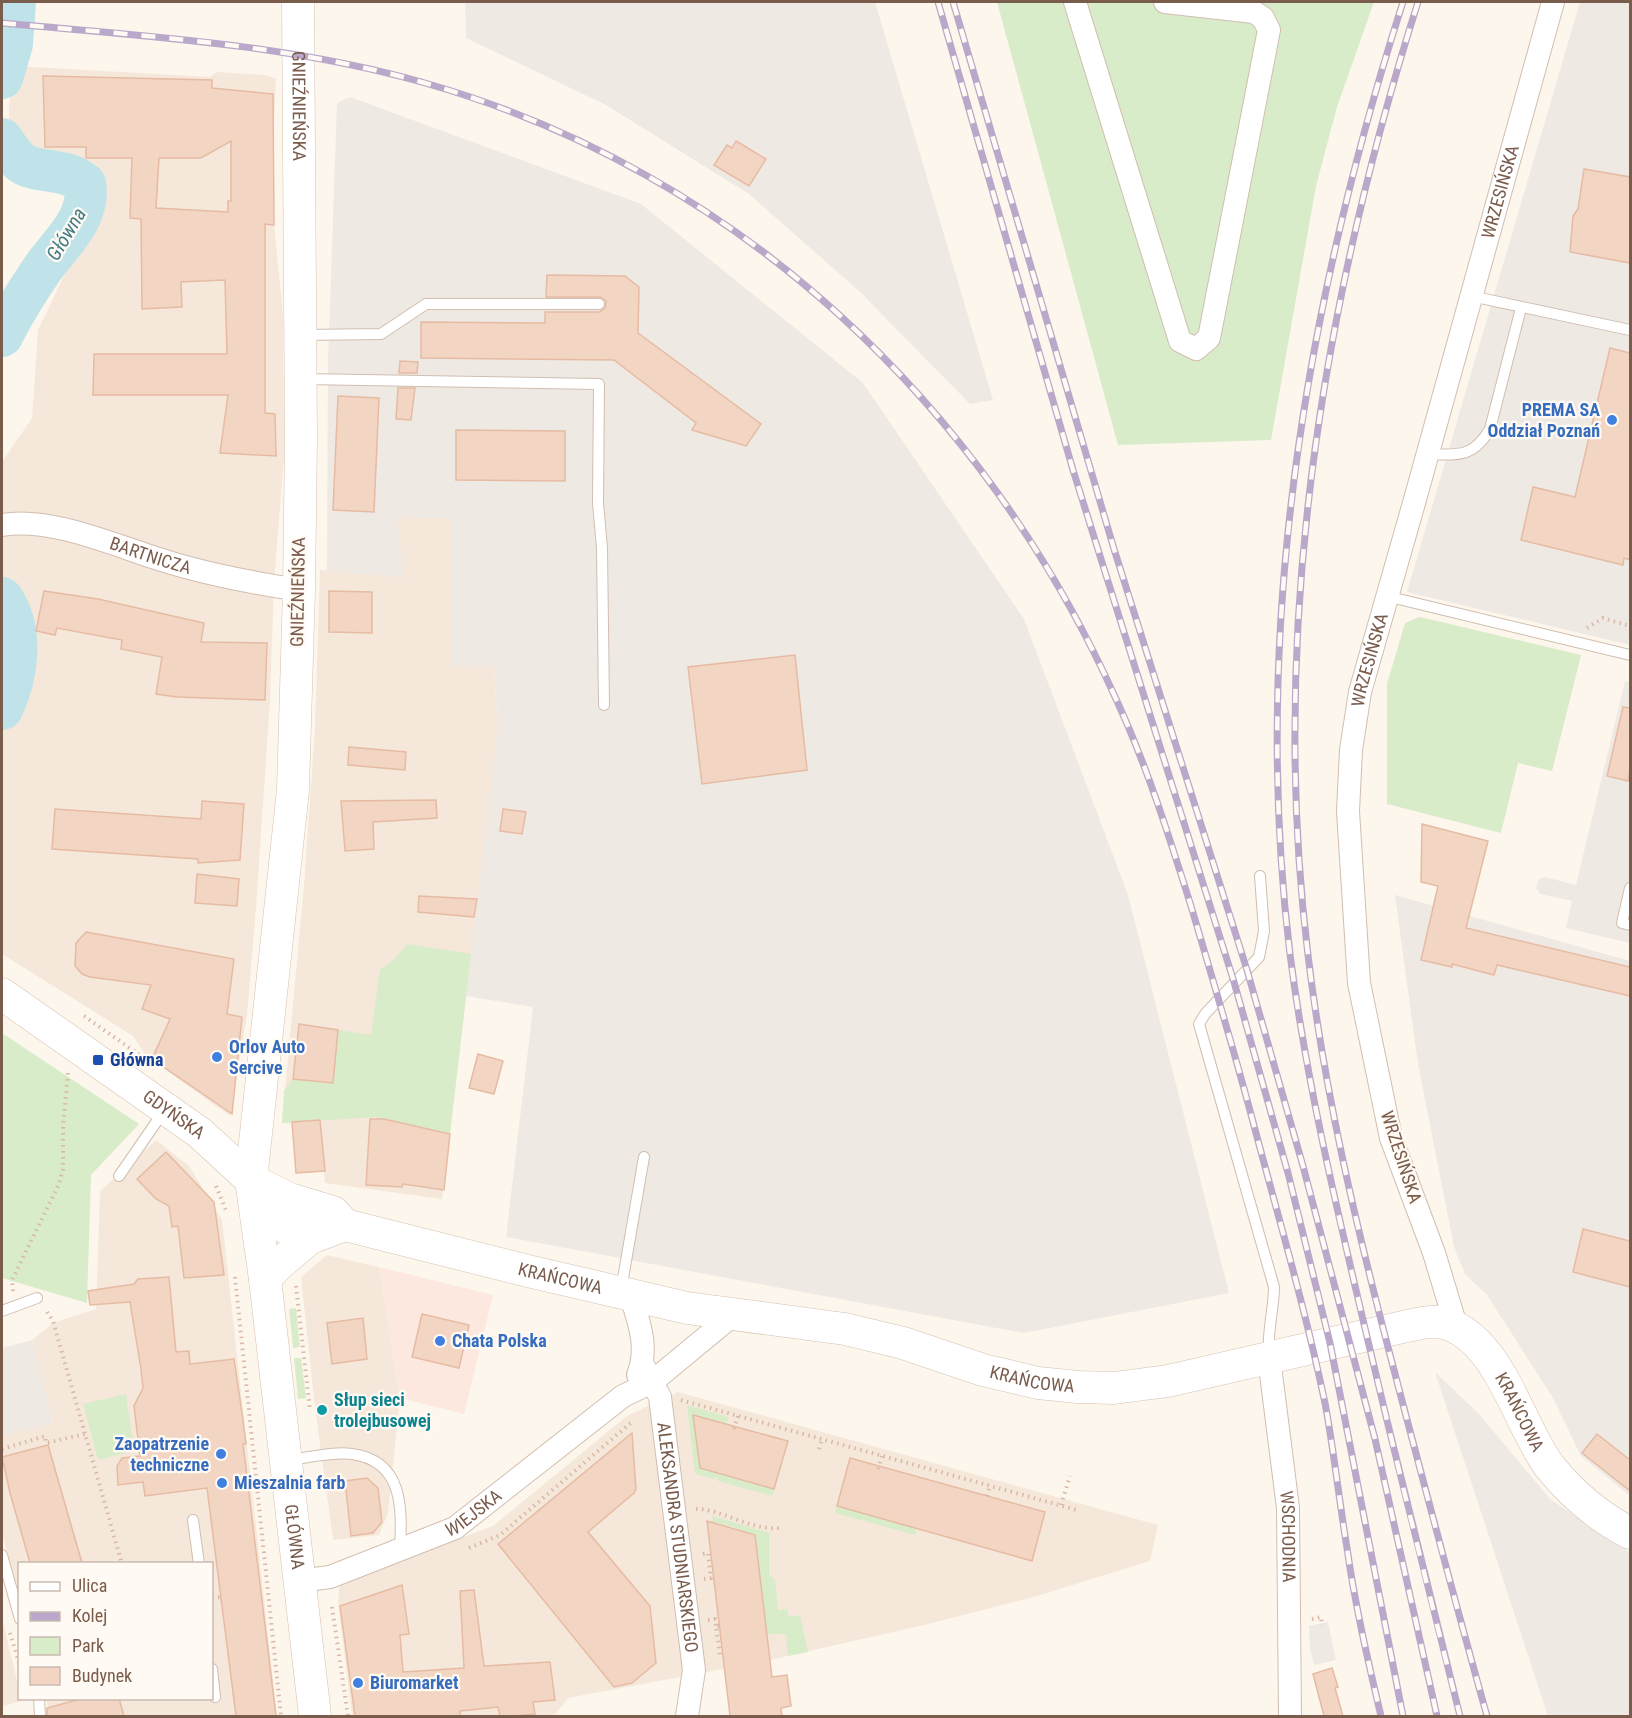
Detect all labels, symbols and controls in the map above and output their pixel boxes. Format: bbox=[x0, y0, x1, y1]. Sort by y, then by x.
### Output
street label: GNIEŹNIEŃSKA bbox=[288, 51, 310, 162]
street label: WRZESIŃSKA bbox=[1477, 142, 1523, 241]
water label: Główna bbox=[41, 203, 91, 265]
place label: PREMA SA Oddział Poznań bbox=[1488, 399, 1600, 441]
marker: PREMA SA Oddział Poznań bbox=[1605, 413, 1619, 427]
street label: BARTNICZA bbox=[107, 532, 194, 578]
street label: GNIEŹNIEŃSKA bbox=[286, 536, 309, 647]
street label: WRZESIŃSKA bbox=[1347, 610, 1392, 708]
place label: Orlov Auto Sercive bbox=[229, 1036, 305, 1078]
place label: Główna bbox=[110, 1049, 163, 1070]
marker: Orlov Auto Sercive bbox=[210, 1050, 224, 1064]
marker: Główna bbox=[91, 1053, 105, 1067]
street label: GDYŃSKA bbox=[139, 1085, 210, 1144]
street label: WRZESIŃSKA bbox=[1377, 1108, 1427, 1206]
street label: KRAŃCOWA bbox=[516, 1258, 605, 1298]
place label: Chata Polska bbox=[452, 1330, 547, 1351]
marker: Chata Polska bbox=[433, 1334, 447, 1348]
street label: KRAŃCOWA bbox=[988, 1361, 1076, 1397]
street label: KRAŃCOWA bbox=[1491, 1368, 1549, 1456]
place label: Słup sieci trolejbusowej bbox=[334, 1389, 431, 1431]
marker: Słup sieci trolejbusowej bbox=[315, 1403, 329, 1417]
street label: ALEKSANDRA STUDNIARSKIEGO bbox=[653, 1421, 703, 1654]
place label: Zaopatrzenie techniczne bbox=[115, 1433, 209, 1475]
marker: Zaopatrzenie techniczne bbox=[214, 1447, 228, 1461]
place label: Mieszalnia farb bbox=[234, 1472, 345, 1493]
marker: Mieszalnia farb bbox=[215, 1476, 229, 1490]
street label: WIEJSKA bbox=[442, 1484, 506, 1541]
street label: WSCHODNIA bbox=[1276, 1490, 1300, 1583]
street label: GŁÓWNA bbox=[281, 1503, 309, 1571]
legend bbox=[18, 1562, 213, 1700]
text: Ulica bbox=[72, 1575, 107, 1596]
text: Kolej bbox=[72, 1605, 107, 1626]
text: Park bbox=[72, 1635, 104, 1656]
text: Budynek bbox=[72, 1665, 132, 1686]
place label: Biuromarket bbox=[370, 1672, 459, 1693]
marker: Biuromarket bbox=[351, 1676, 365, 1690]

